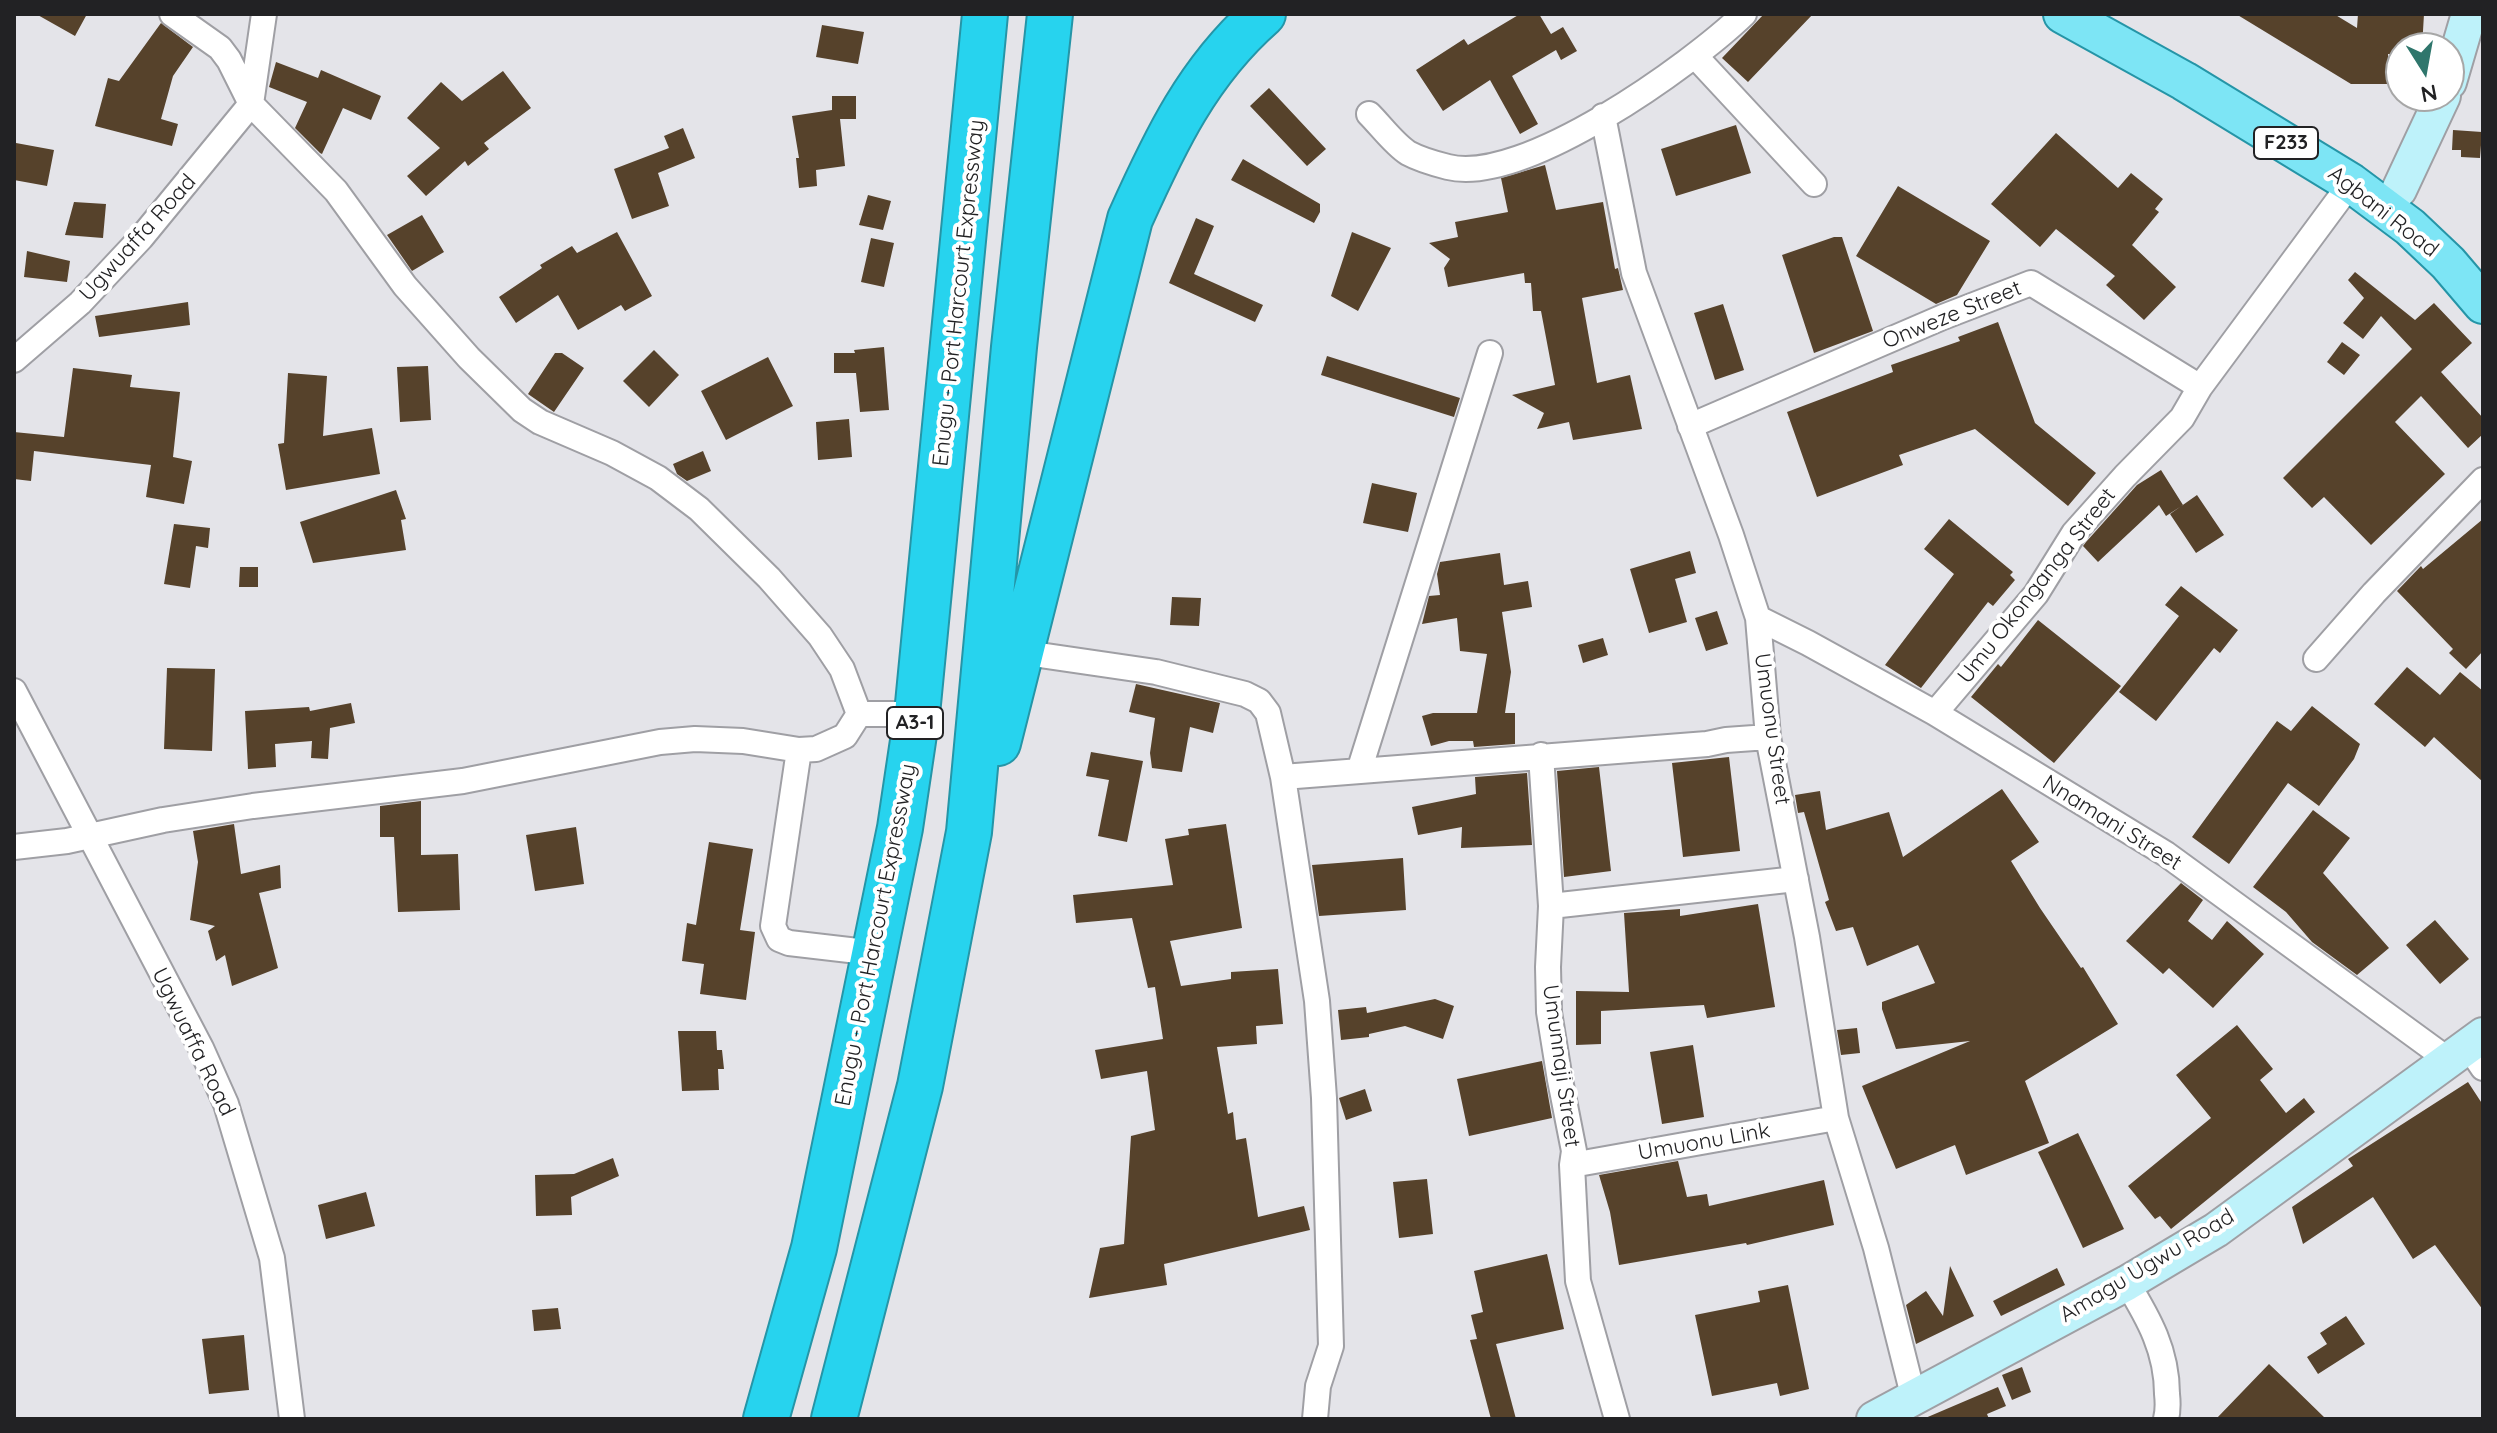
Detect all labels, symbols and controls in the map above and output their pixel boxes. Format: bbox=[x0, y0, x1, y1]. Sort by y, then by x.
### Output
north arrow bbox=[2385, 32, 2465, 112]
text: N bbox=[2419, 78, 2440, 109]
street label: Enugu - Port Harcourt Expressway bbox=[928, 118, 990, 468]
road number: F233 bbox=[2254, 127, 2318, 159]
street label: Agbani Road bbox=[2323, 161, 2443, 263]
street label: Ugwuaffa Road bbox=[74, 169, 202, 307]
street label: Onweze Street bbox=[1879, 275, 2025, 355]
street label: Umu Okonganga Street bbox=[1952, 483, 2122, 689]
street label: Umuonu Street bbox=[1748, 651, 1796, 807]
road number: A3-1 bbox=[887, 707, 943, 739]
street label: Enugu - Port Harcourt Expressway bbox=[830, 761, 922, 1109]
street label: Nnamani Street bbox=[2038, 770, 2186, 876]
street label: Ugwuaffa Road bbox=[146, 964, 240, 1120]
street label: Umunnaji Street bbox=[1537, 983, 1585, 1149]
street label: Umuonu Link bbox=[1636, 1117, 1772, 1167]
street label: Amagu Ugwu Road bbox=[2055, 1203, 2239, 1329]

